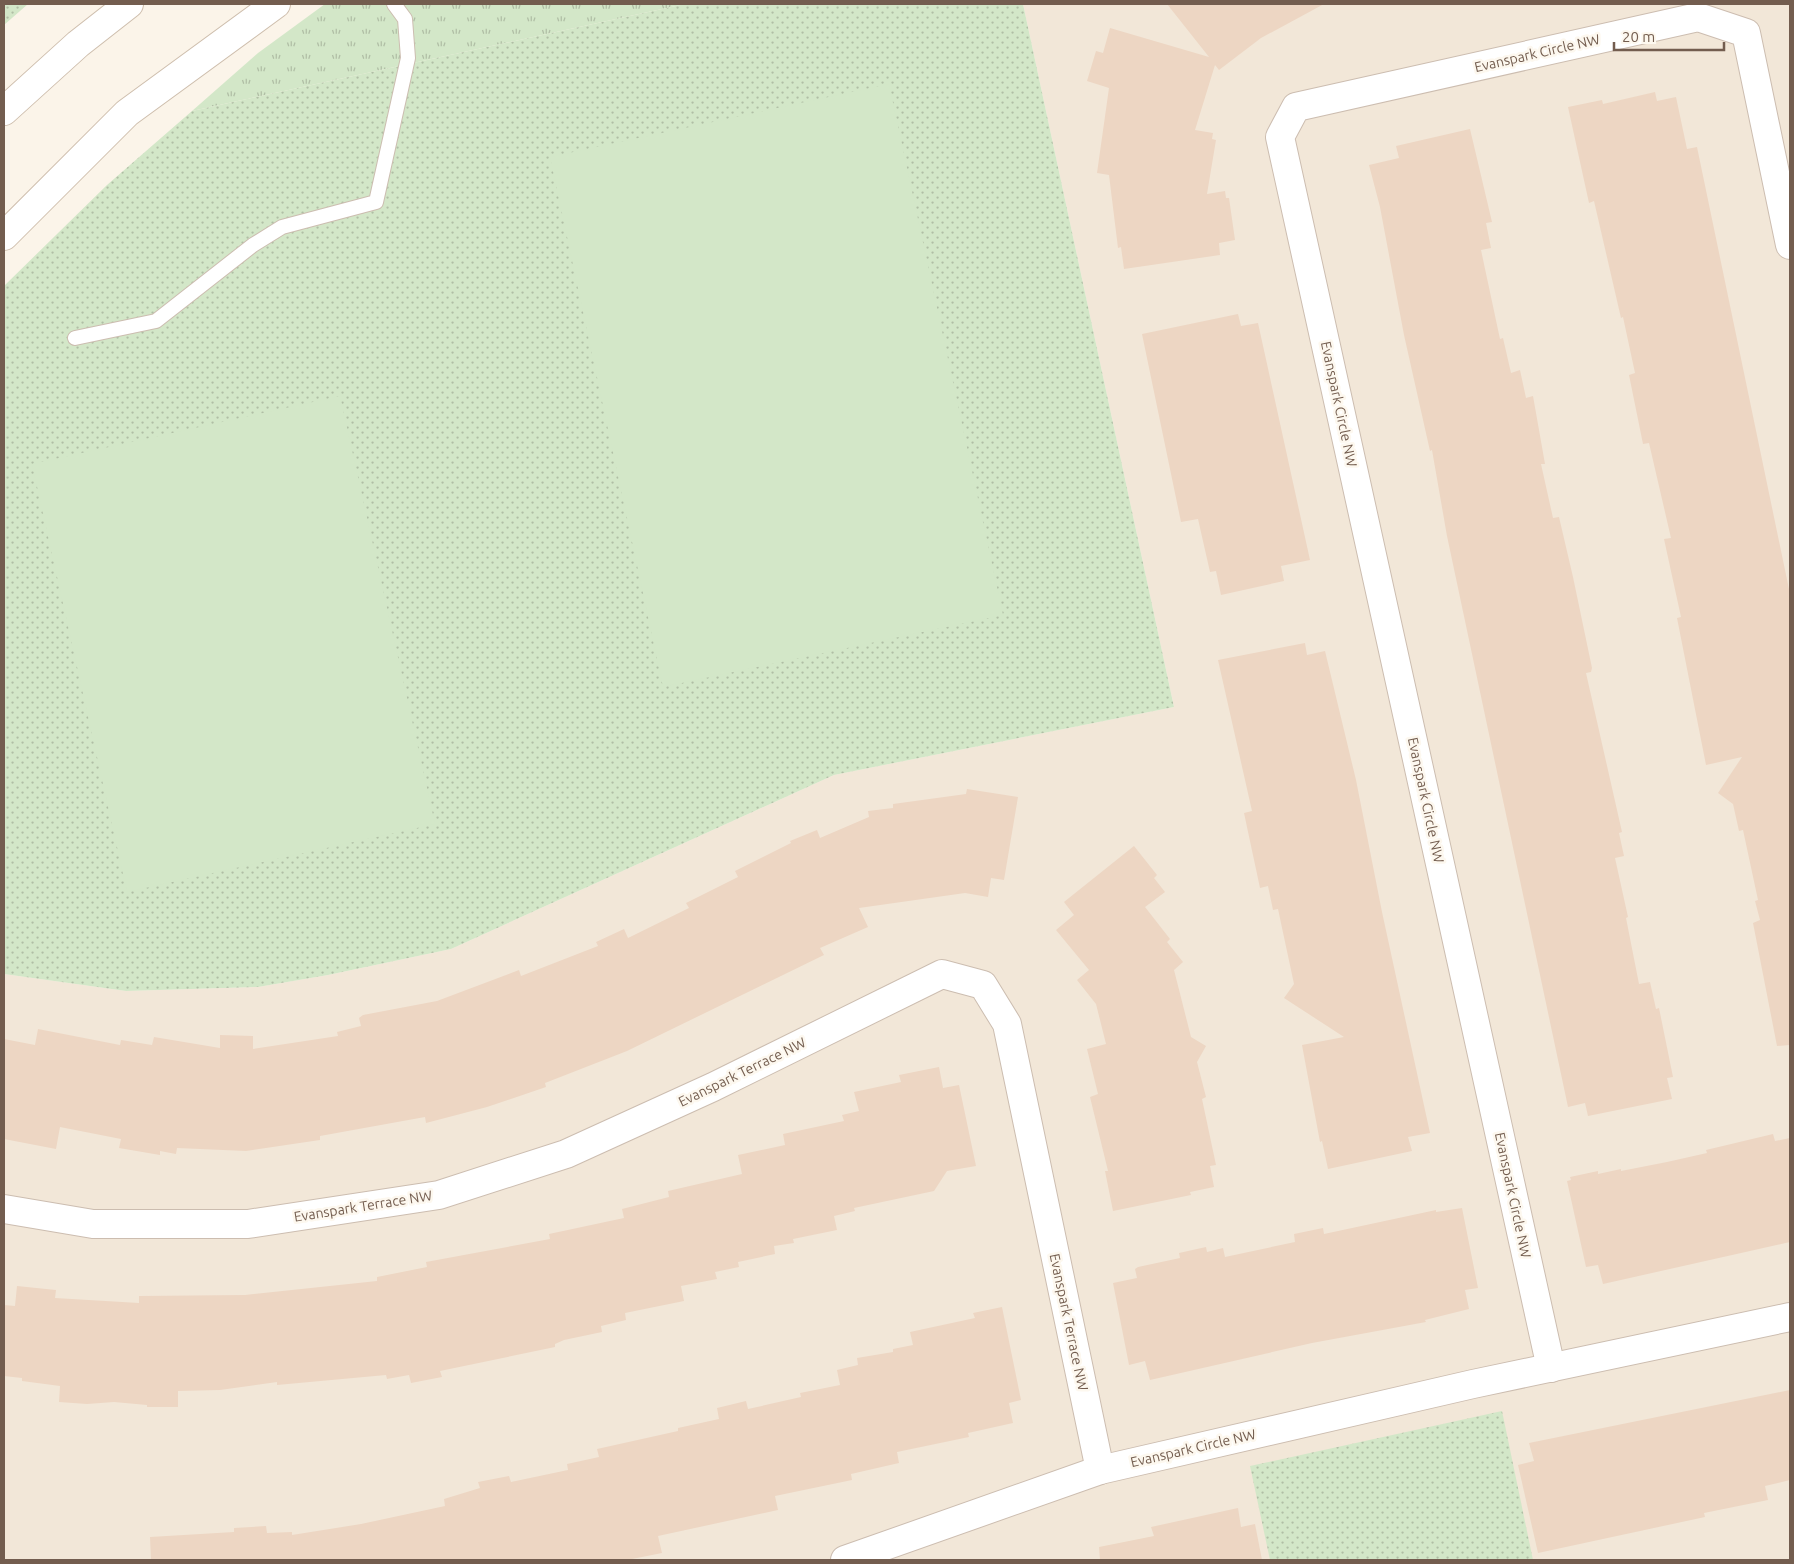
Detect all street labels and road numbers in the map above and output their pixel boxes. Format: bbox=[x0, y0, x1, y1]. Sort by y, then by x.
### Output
street label: Evanspark Circle NW bbox=[1473, 31, 1601, 75]
street label: Evanspark Circle NW bbox=[1318, 340, 1360, 468]
street label: Evanspark Circle NW bbox=[1405, 736, 1447, 864]
street label: Evanspark Terrace NW bbox=[676, 1034, 808, 1110]
street label: Evanspark Circle NW bbox=[1492, 1131, 1534, 1259]
street label: Evanspark Terrace NW bbox=[293, 1187, 433, 1225]
street label: Evanspark Terrace NW bbox=[1047, 1252, 1091, 1392]
street label: Evanspark Circle NW bbox=[1129, 1426, 1257, 1470]

